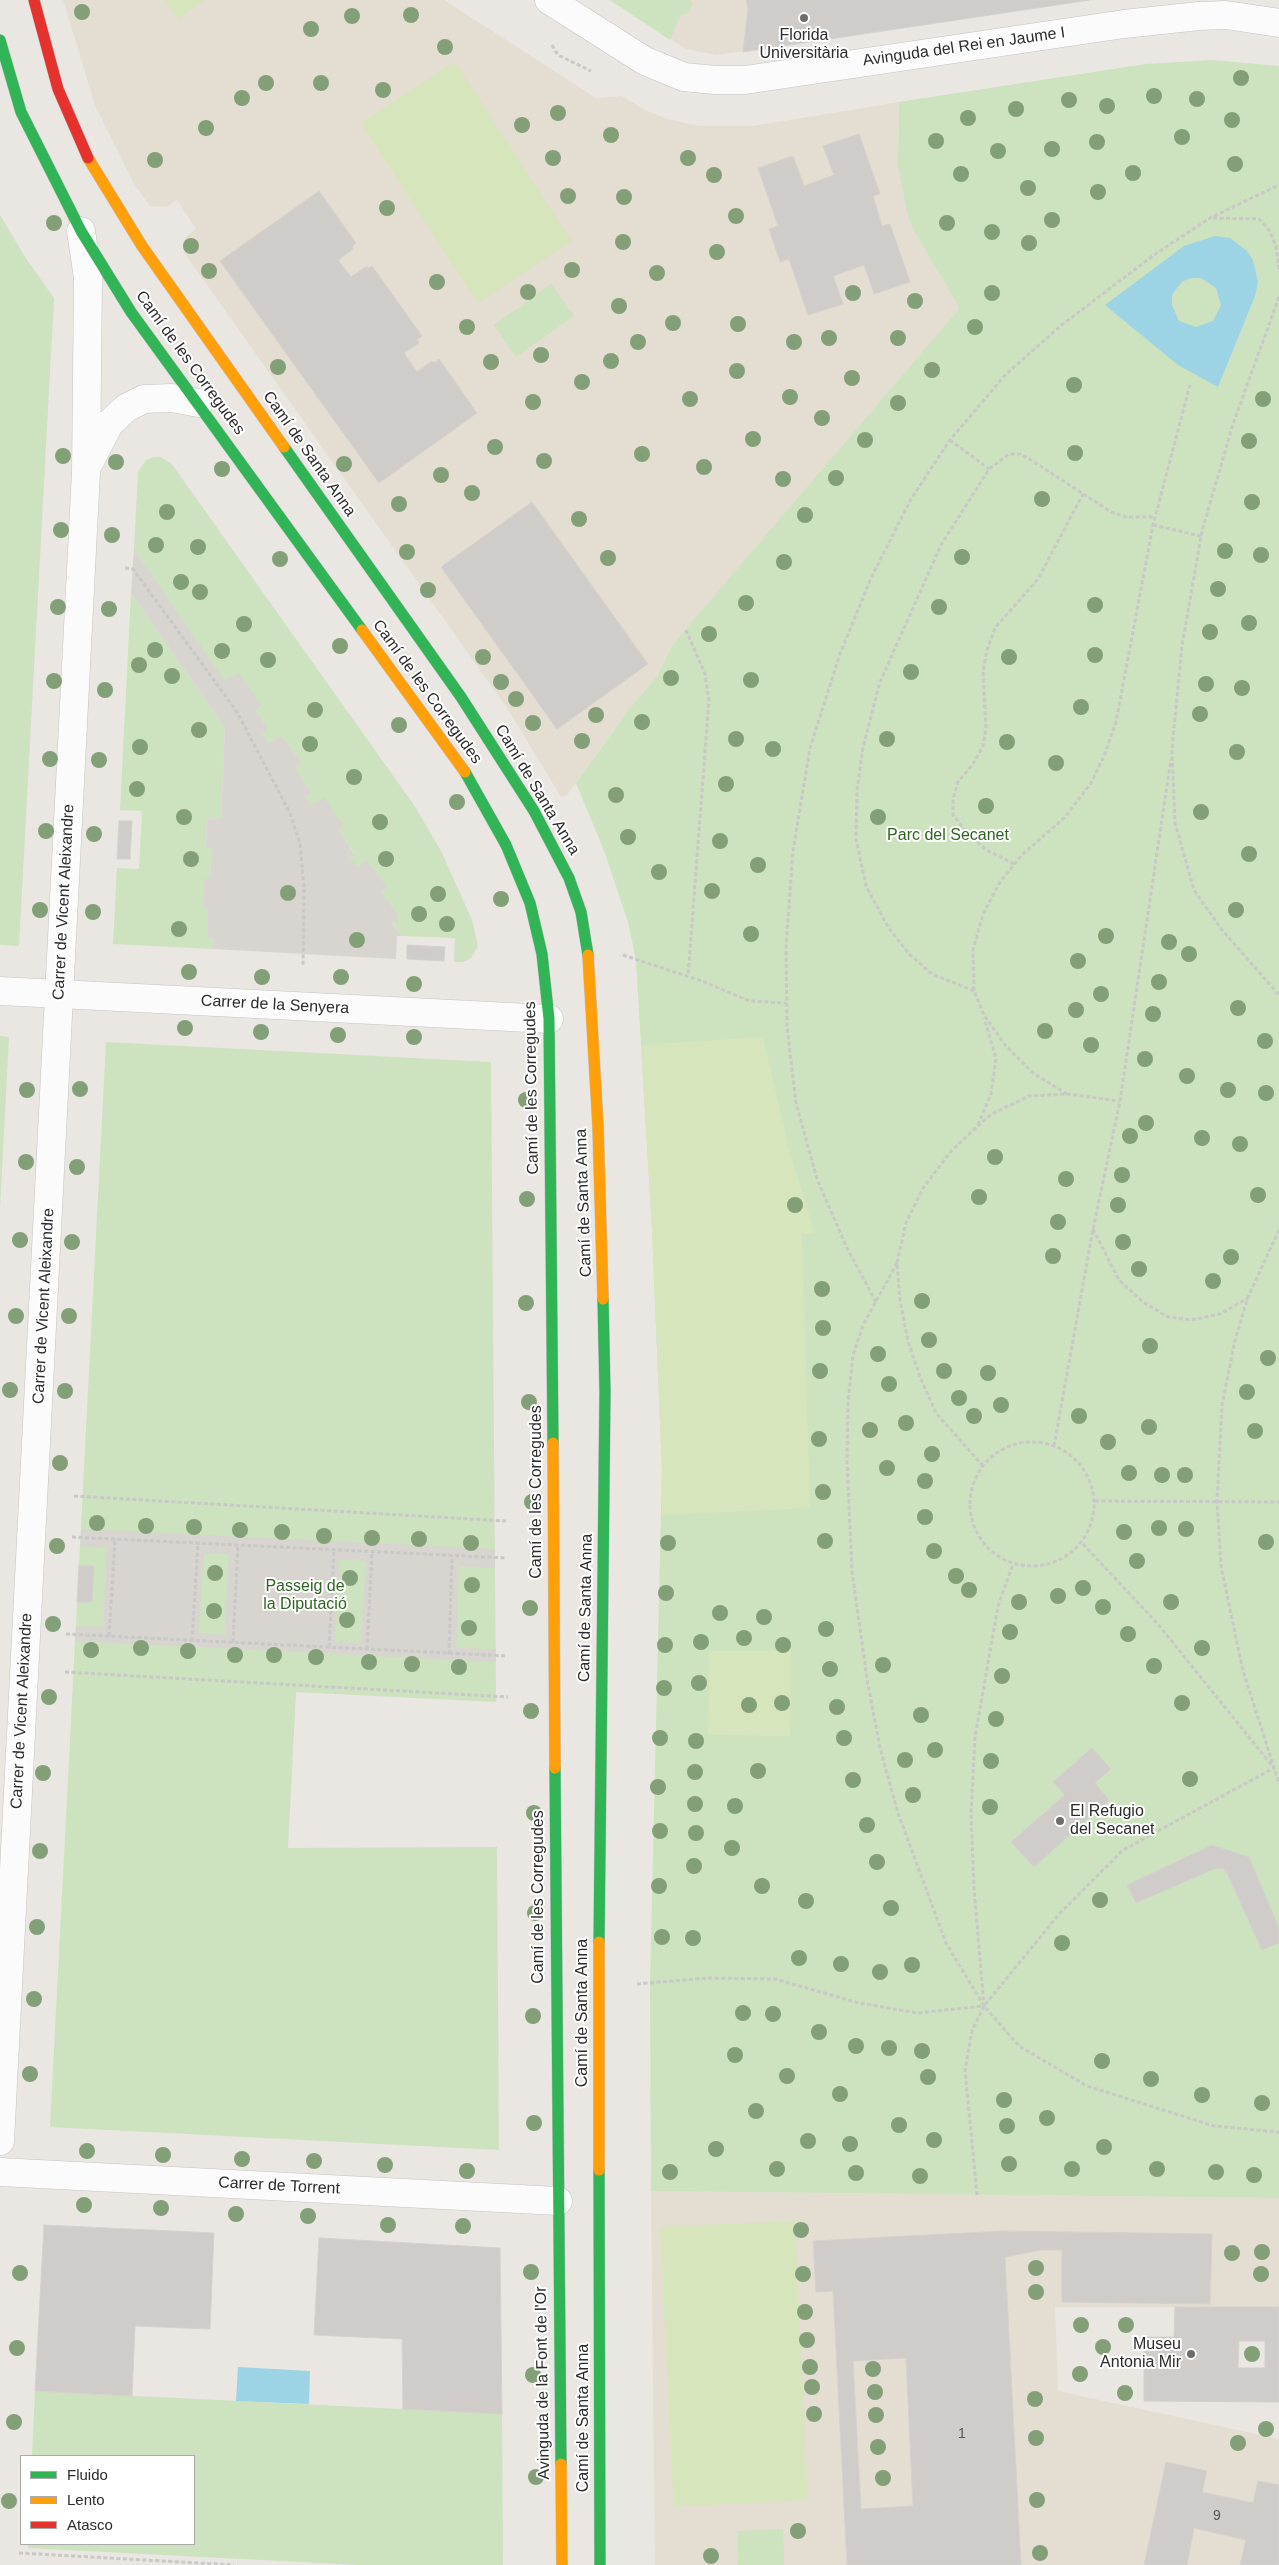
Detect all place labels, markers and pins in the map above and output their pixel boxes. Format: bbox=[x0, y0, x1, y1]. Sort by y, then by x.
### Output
marker: Florida Universitària bbox=[798, 12, 810, 24]
place label: Florida Universitària bbox=[760, 26, 848, 64]
place label: El Refugio del Secanet bbox=[1070, 1802, 1155, 1840]
marker: El Refugio del Secanet bbox=[1054, 1815, 1066, 1827]
place label: Museu Antonia Mir bbox=[1100, 2335, 1181, 2373]
marker: Museu Antonia Mir bbox=[1185, 2348, 1197, 2360]

